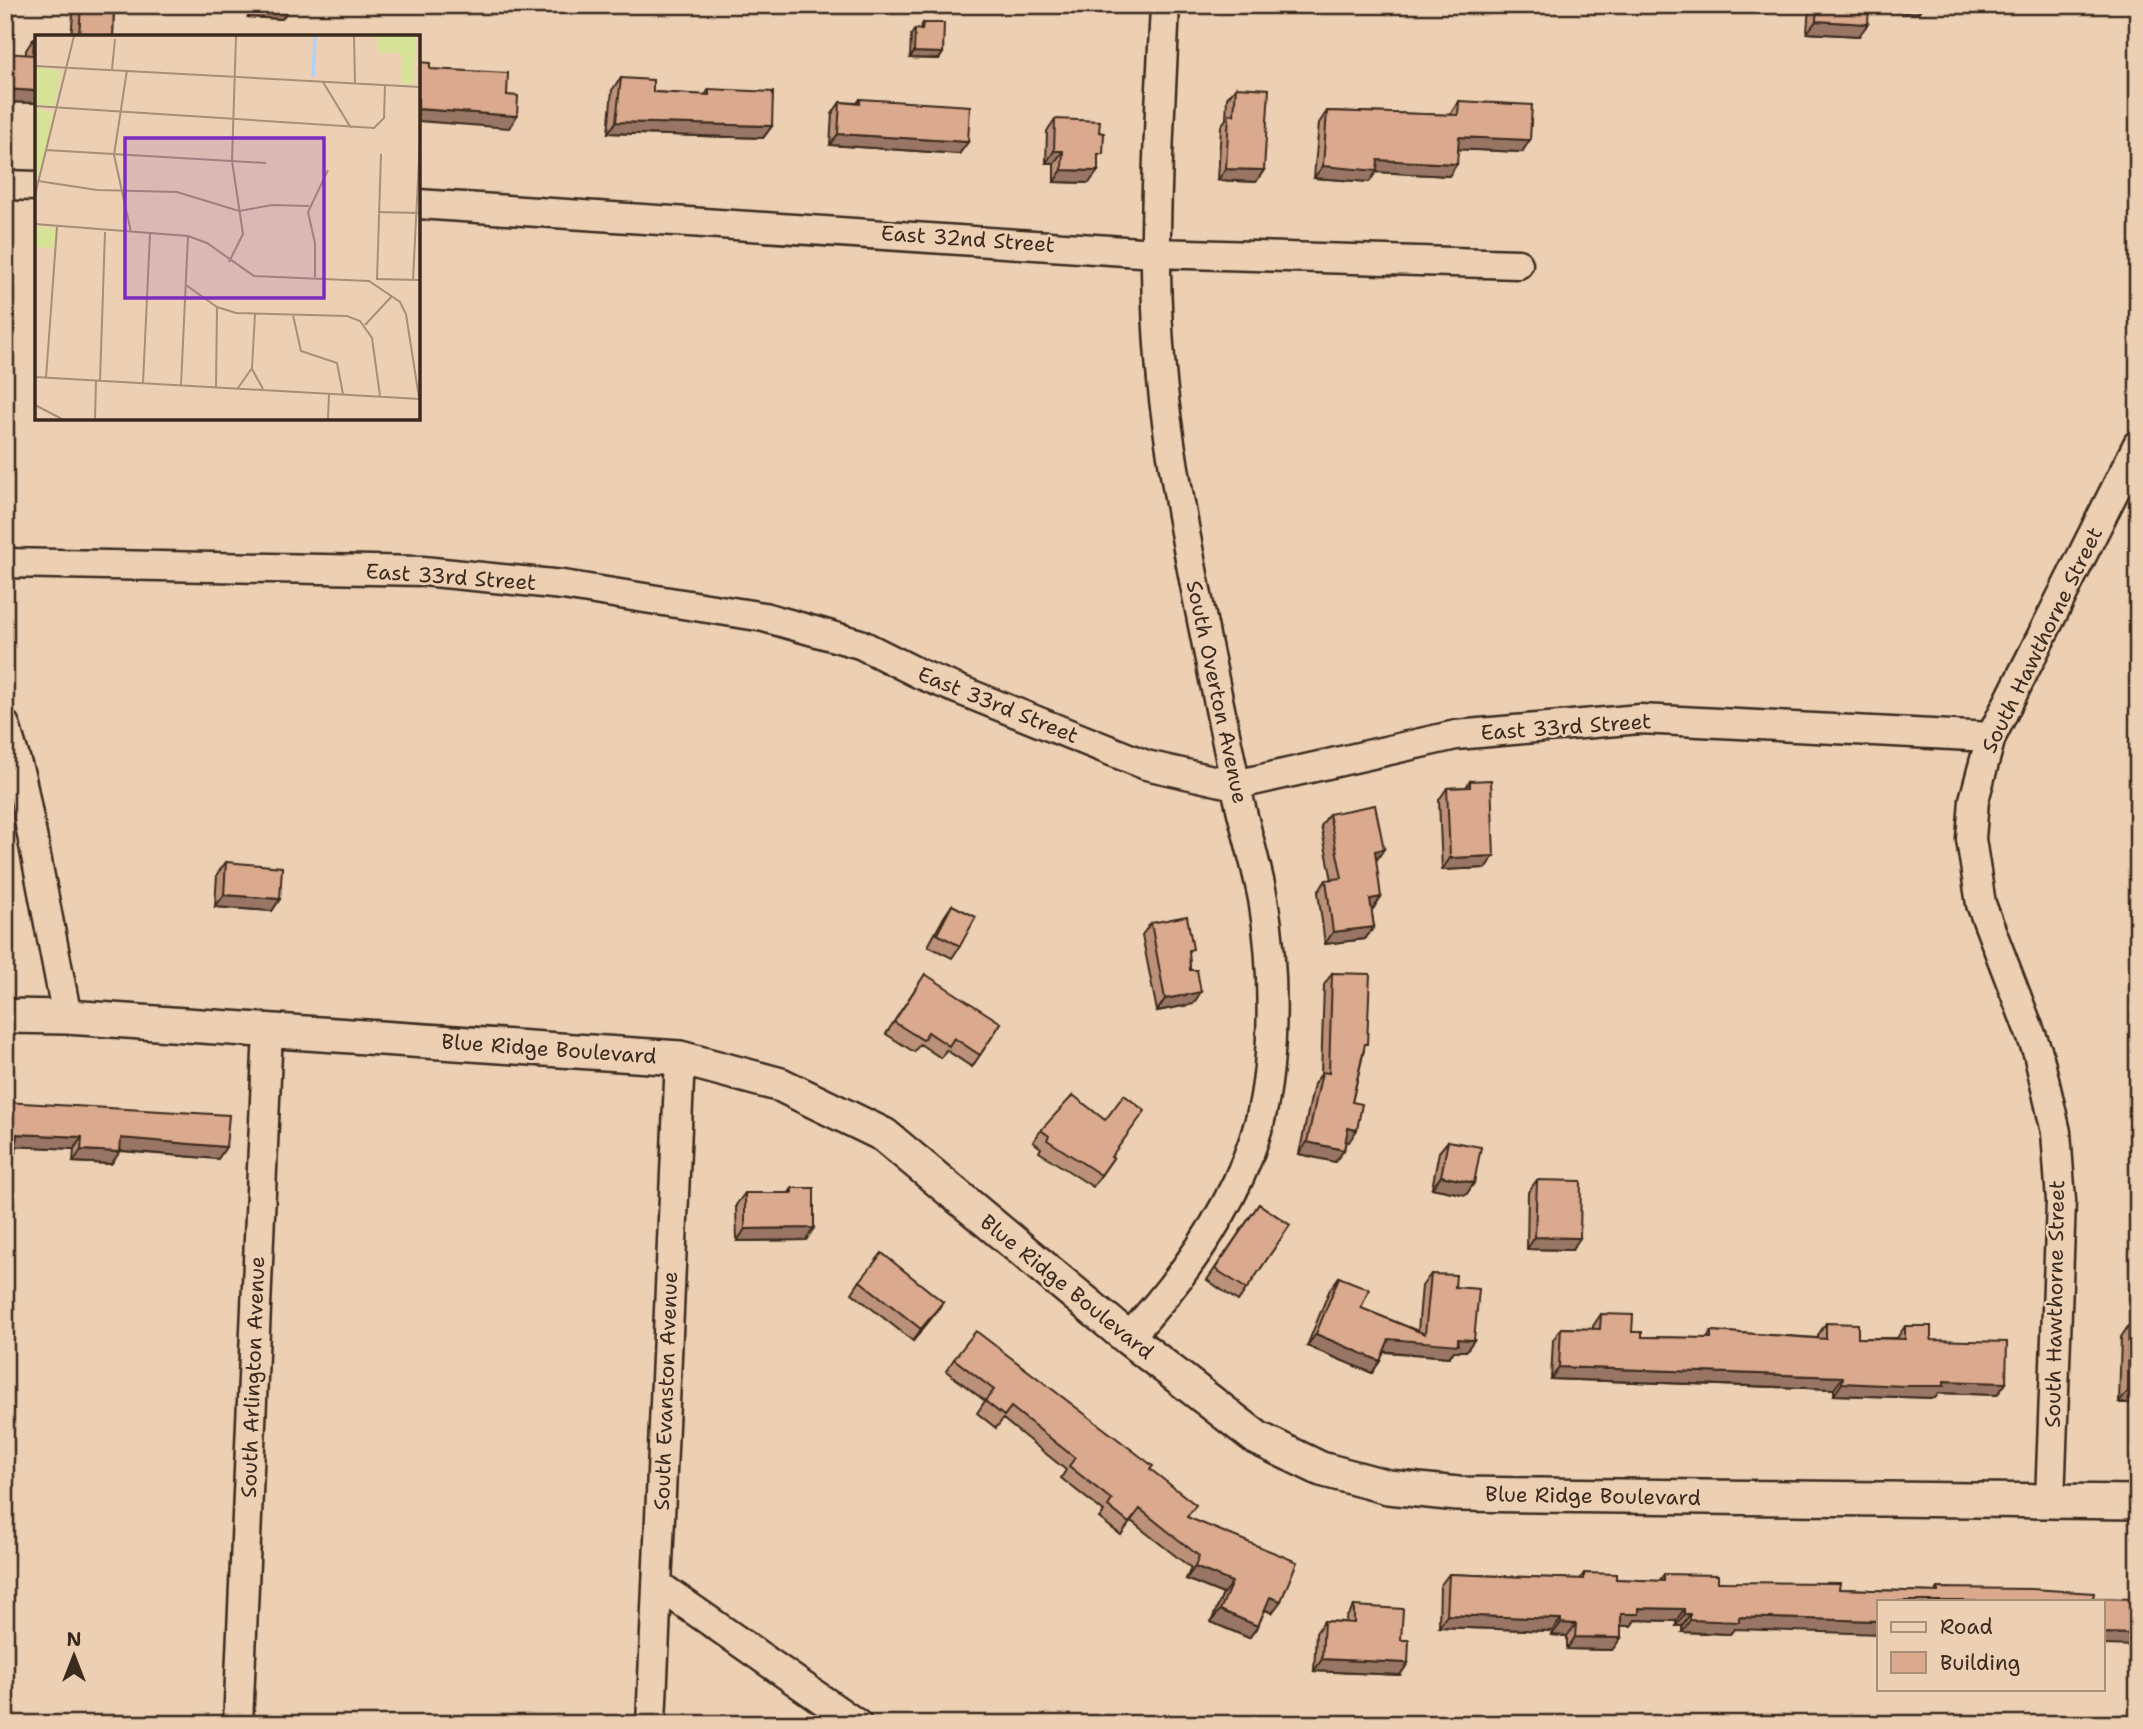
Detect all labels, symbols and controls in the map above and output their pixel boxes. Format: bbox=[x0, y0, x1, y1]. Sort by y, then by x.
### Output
inset map bbox=[35, 35, 420, 420]
street label: East 32nd Street bbox=[880, 219, 1056, 259]
street label: South Hawthorne Street bbox=[1975, 522, 2109, 758]
street label: East 33rd Street bbox=[365, 557, 537, 597]
street label: South Overton Avenue bbox=[1180, 578, 1254, 806]
street label: East 33rd Street bbox=[914, 660, 1082, 750]
street label: East 33rd Street bbox=[1480, 707, 1652, 747]
street label: Blue Ridge Boulevard bbox=[440, 1028, 658, 1070]
street label: South Hawthorne Street bbox=[2039, 1180, 2071, 1428]
street label: Blue Ridge Boulevard bbox=[974, 1208, 1160, 1366]
street label: South Arlington Avenue bbox=[235, 1256, 271, 1498]
street label: South Evanston Avenue bbox=[648, 1271, 684, 1511]
street label: Blue Ridge Boulevard bbox=[1485, 1480, 1701, 1512]
legend bbox=[1877, 1600, 2104, 1690]
text: Road bbox=[1940, 1613, 1993, 1641]
north arrow bbox=[38, 1620, 108, 1690]
text: N bbox=[66, 1627, 82, 1652]
text: Building bbox=[1940, 1649, 2020, 1677]

